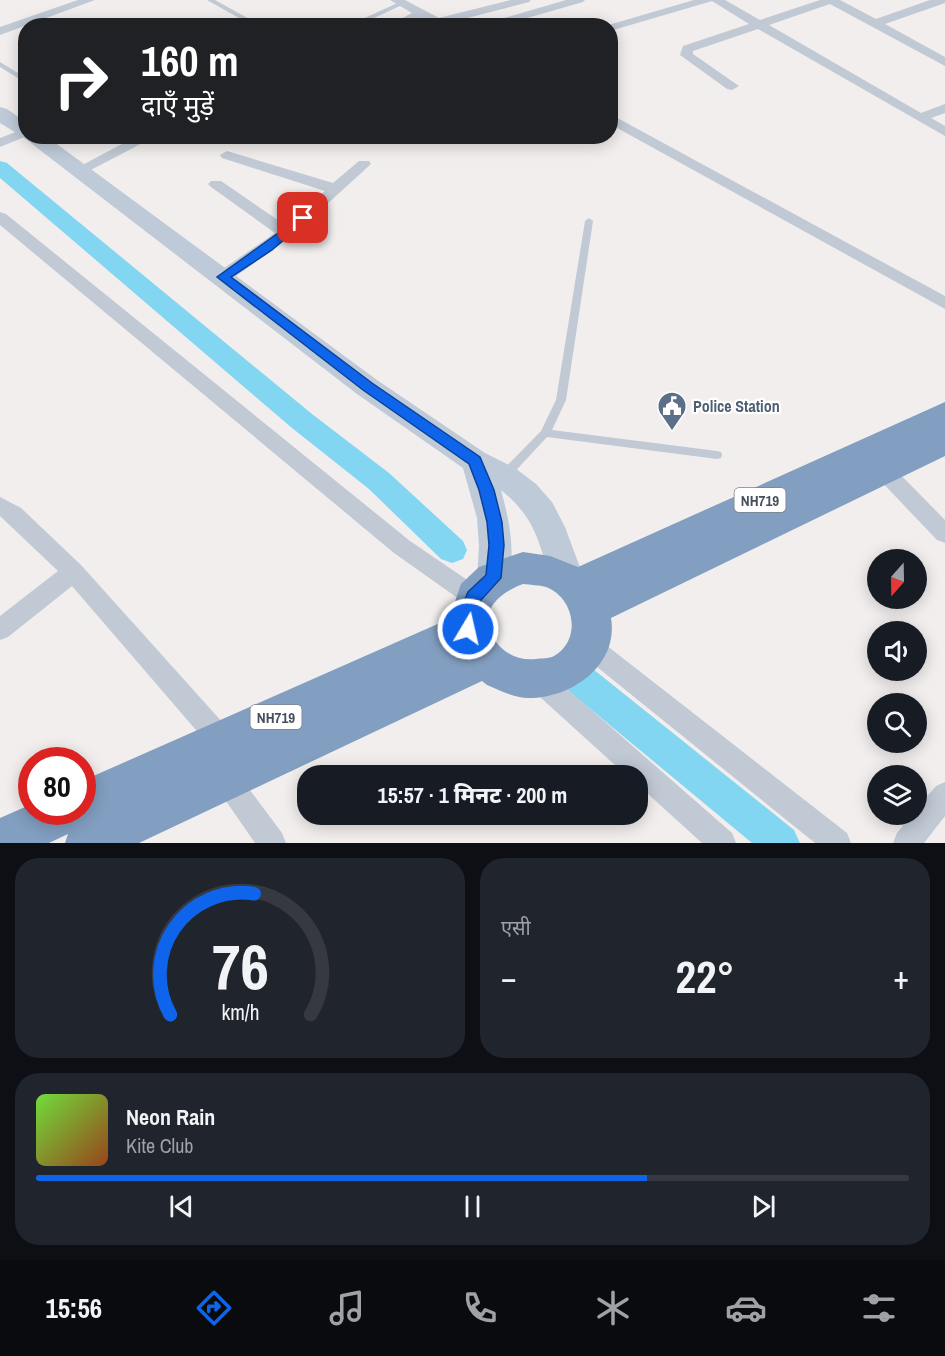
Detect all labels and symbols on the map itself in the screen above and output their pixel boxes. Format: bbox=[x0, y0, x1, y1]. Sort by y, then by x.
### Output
pin bbox=[277, 192, 328, 243]
public building icon: Police Station bbox=[656, 390, 688, 432]
place label: Police Station bbox=[693, 395, 780, 417]
road number: NH719 bbox=[734, 488, 786, 512]
north arrow bbox=[867, 549, 927, 609]
position arrow bbox=[436, 597, 500, 661]
road number: NH719 bbox=[250, 705, 302, 729]
speed limit sign: 80 bbox=[18, 747, 96, 825]

